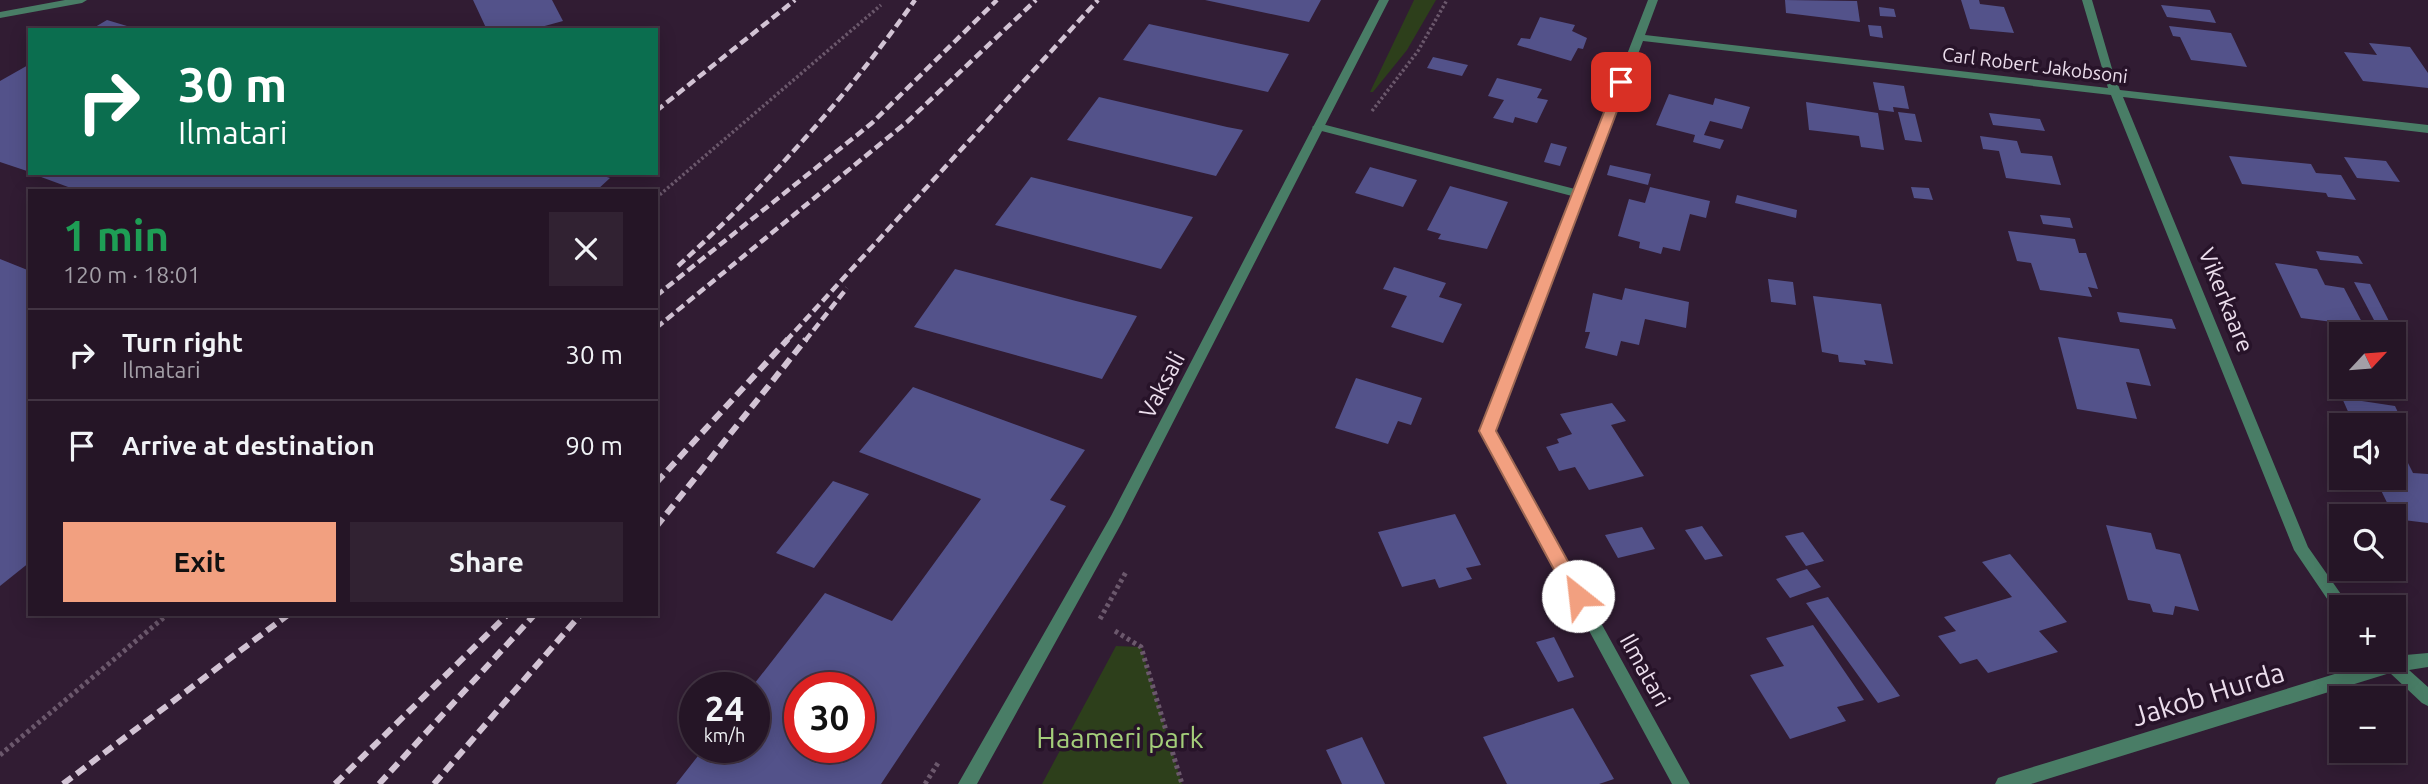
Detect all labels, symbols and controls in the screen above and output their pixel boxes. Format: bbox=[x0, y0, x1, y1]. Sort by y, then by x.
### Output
street label: Carl Robert Jakobsoni bbox=[1941, 43, 2129, 87]
pin bbox=[1591, 52, 1651, 112]
icon: right bbox=[63, 56, 154, 147]
text: 30 m bbox=[178, 56, 287, 111]
icon: arrive bbox=[1602, 63, 1640, 101]
text: Ilmatari bbox=[178, 114, 288, 150]
text: 1 min bbox=[63, 212, 169, 259]
button: close bbox=[549, 212, 623, 286]
street label: Vikerkaare bbox=[2194, 244, 2259, 356]
text: 120 m · 18:01 bbox=[63, 262, 201, 287]
north arrow bbox=[2329, 322, 2406, 399]
map controls bbox=[2329, 322, 2406, 763]
text: Turn right bbox=[122, 328, 243, 357]
icon: right bbox=[63, 336, 101, 374]
text: 30 m bbox=[565, 340, 623, 369]
street label: Vaksali bbox=[1134, 348, 1189, 422]
text: Ilmatari bbox=[122, 357, 201, 382]
button: sound bbox=[2329, 413, 2406, 490]
icon: arrive bbox=[63, 427, 101, 465]
text: Arrive at destination bbox=[122, 431, 375, 460]
text: 90 m bbox=[565, 431, 623, 460]
button: search bbox=[2329, 504, 2406, 581]
button: Exit bbox=[63, 522, 336, 602]
button: Share bbox=[350, 522, 623, 602]
position arrow bbox=[1541, 559, 1615, 633]
button: + bbox=[2329, 595, 2406, 672]
street label: Ilmatari bbox=[1615, 629, 1675, 710]
street label: Jakob Hurda bbox=[2128, 656, 2288, 731]
speed limit sign: 30 bbox=[784, 672, 875, 763]
button: − bbox=[2329, 686, 2406, 763]
text: 24 bbox=[705, 688, 744, 728]
park label: Haameri park bbox=[1036, 722, 1204, 753]
text: km/h bbox=[704, 725, 745, 745]

